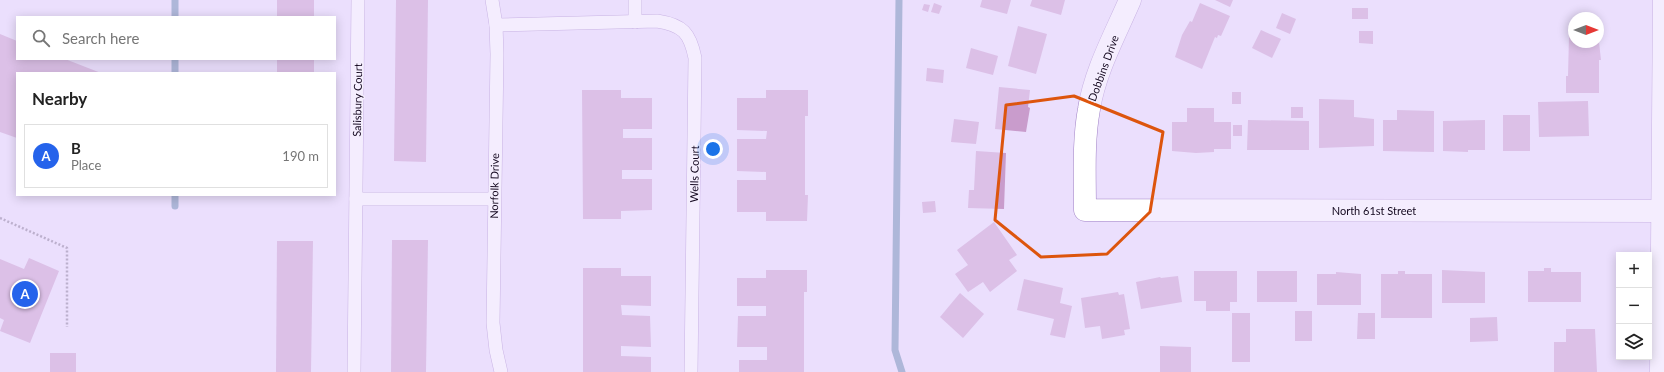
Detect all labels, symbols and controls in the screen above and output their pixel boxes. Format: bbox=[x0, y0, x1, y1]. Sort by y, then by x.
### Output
north arrow bbox=[1568, 12, 1604, 48]
search box bbox=[16, 16, 336, 60]
icon: search bbox=[30, 27, 52, 49]
text: Search here bbox=[62, 29, 139, 47]
street label: Dobbins Drive bbox=[1085, 33, 1121, 103]
street label: Salisbury Court bbox=[350, 63, 364, 137]
text: Nearby bbox=[32, 88, 87, 109]
text: B bbox=[71, 139, 81, 157]
your location bbox=[703, 139, 723, 159]
street label: Wells Court bbox=[687, 145, 701, 203]
text: A bbox=[41, 148, 51, 164]
text: 190 m bbox=[282, 148, 319, 164]
street label: Norfolk Drive bbox=[487, 153, 501, 219]
text: Place bbox=[71, 157, 101, 173]
street label: North 61st Street bbox=[1332, 204, 1416, 217]
map controls bbox=[1616, 252, 1652, 360]
button: + bbox=[1616, 252, 1652, 288]
pin: A bbox=[12, 279, 38, 309]
button: − bbox=[1616, 288, 1652, 324]
button: layers bbox=[1616, 324, 1652, 360]

